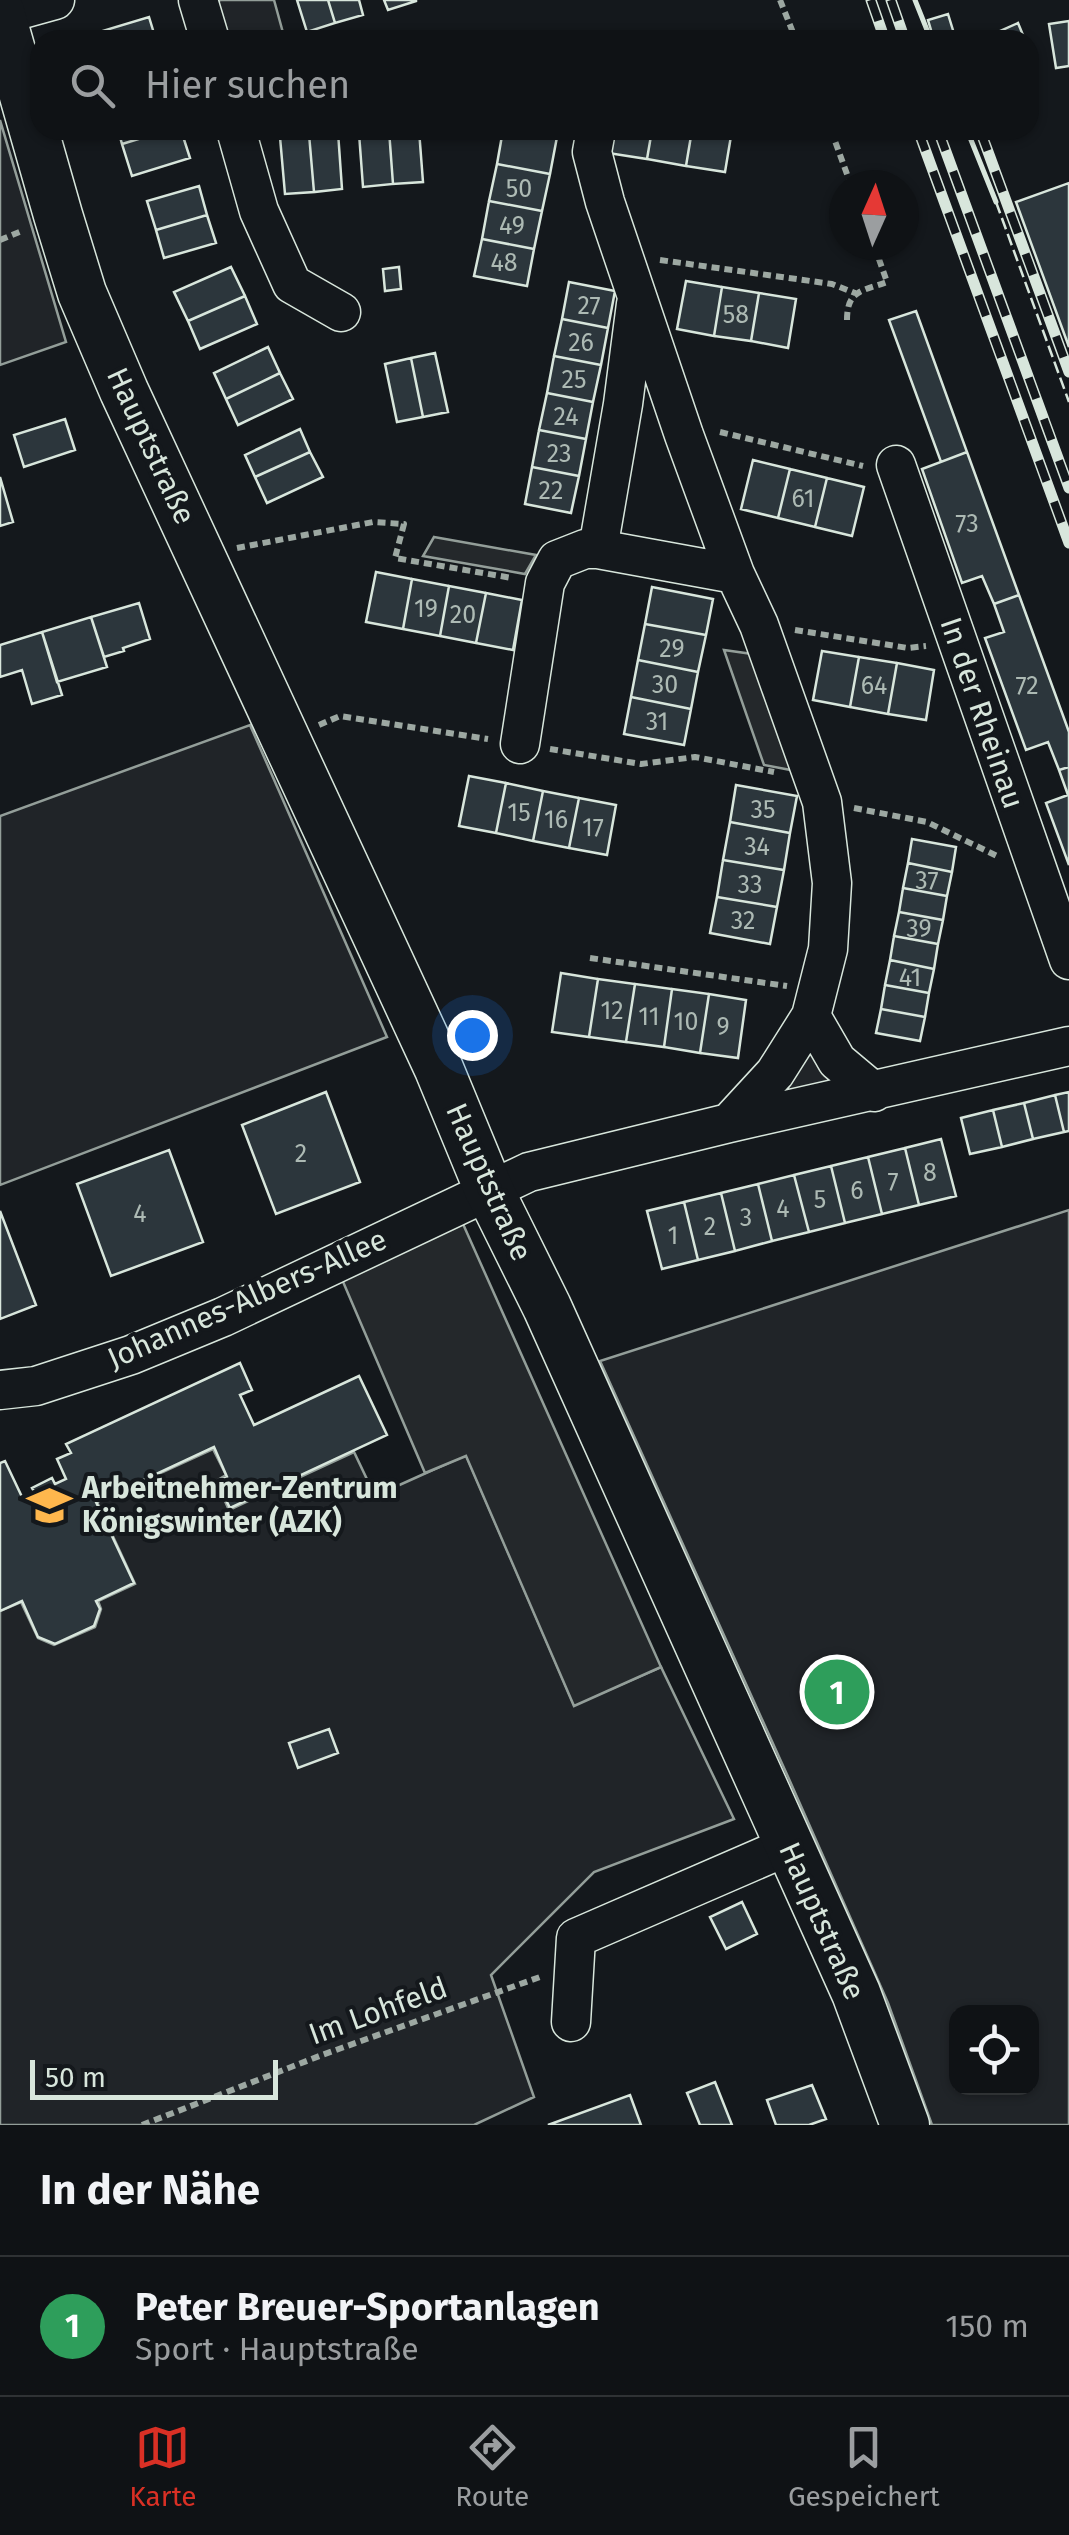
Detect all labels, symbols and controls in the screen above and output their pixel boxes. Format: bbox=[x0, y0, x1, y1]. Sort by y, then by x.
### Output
search box bbox=[30, 30, 1039, 140]
icon: search bbox=[65, 58, 120, 113]
text: Hier suchen bbox=[145, 62, 350, 108]
north arrow bbox=[829, 170, 919, 260]
house number: 50 bbox=[506, 174, 532, 204]
house number: 49 bbox=[499, 211, 525, 241]
house number: 48 bbox=[490, 248, 518, 278]
house number: 27 bbox=[577, 291, 601, 321]
house number: 58 bbox=[723, 300, 749, 330]
house number: 26 bbox=[568, 328, 594, 358]
street label: Hauptstraße bbox=[99, 362, 203, 530]
house number: 25 bbox=[562, 365, 586, 395]
house number: 24 bbox=[553, 402, 579, 432]
house number: 23 bbox=[547, 439, 571, 469]
house number: 22 bbox=[539, 476, 563, 506]
house number: 61 bbox=[792, 484, 814, 514]
house number: 73 bbox=[955, 509, 979, 539]
house number: 19 bbox=[414, 594, 438, 624]
house number: 20 bbox=[450, 600, 476, 630]
street label: In der Rheinau bbox=[932, 613, 1032, 813]
house number: 29 bbox=[659, 634, 685, 664]
house number: 30 bbox=[652, 670, 678, 700]
house number: 64 bbox=[861, 671, 887, 701]
house number: 72 bbox=[1015, 671, 1039, 701]
house number: 31 bbox=[646, 707, 668, 737]
house number: 35 bbox=[750, 795, 776, 825]
house number: 15 bbox=[507, 798, 531, 828]
house number: 16 bbox=[544, 805, 568, 835]
house number: 17 bbox=[582, 813, 604, 843]
house number: 34 bbox=[744, 832, 770, 862]
house number: 37 bbox=[915, 866, 939, 896]
house number: 33 bbox=[738, 870, 762, 900]
house number: 32 bbox=[731, 906, 755, 936]
house number: 39 bbox=[906, 914, 932, 944]
house number: 41 bbox=[899, 963, 921, 993]
house number: 12 bbox=[600, 996, 624, 1026]
house number: 11 bbox=[638, 1002, 660, 1032]
house number: 10 bbox=[674, 1007, 698, 1037]
your location bbox=[447, 1010, 498, 1061]
house number: 9 bbox=[716, 1012, 730, 1042]
street label: Hauptstraße bbox=[438, 1098, 540, 1266]
house number: 2 bbox=[295, 1139, 307, 1169]
house number: 8 bbox=[923, 1158, 937, 1188]
house number: 7 bbox=[887, 1167, 899, 1197]
house number: 6 bbox=[850, 1176, 864, 1206]
house number: 5 bbox=[814, 1185, 826, 1215]
house number: 4 bbox=[776, 1194, 790, 1224]
house number: 4 bbox=[133, 1199, 147, 1229]
house number: 3 bbox=[740, 1203, 752, 1233]
house number: 2 bbox=[704, 1212, 716, 1242]
street label: Johannes-Albers-Allee bbox=[102, 1221, 392, 1377]
house number: 1 bbox=[668, 1221, 678, 1251]
place label: Arbeitnehmer-Zentrum Königswinter (AZK) bbox=[81, 1470, 398, 1540]
school or university icon: Arbeitnehmer-Zentrum Königswinter (AZK) bbox=[25, 1481, 73, 1529]
pin: 1 bbox=[804, 1654, 870, 1730]
street label: Hauptstraße bbox=[771, 1837, 873, 2005]
street label: Im Lohfeld bbox=[304, 1969, 452, 2053]
map controls bbox=[949, 2005, 1039, 2095]
button: locate bbox=[949, 2005, 1039, 2095]
scale bar bbox=[30, 2055, 278, 2100]
text: 50 m bbox=[45, 2061, 106, 2094]
text: In der Nähe bbox=[40, 2165, 260, 2215]
text: Peter Breuer-Sportanlagen bbox=[135, 2284, 600, 2330]
text: 1 bbox=[65, 2307, 80, 2345]
text: 150 m bbox=[945, 2307, 1029, 2345]
text: Sport · Hauptstraße bbox=[135, 2330, 419, 2368]
tab: Karte bbox=[129, 2420, 197, 2513]
tab: Route bbox=[455, 2420, 529, 2513]
tab: Gespeichert bbox=[788, 2420, 940, 2513]

